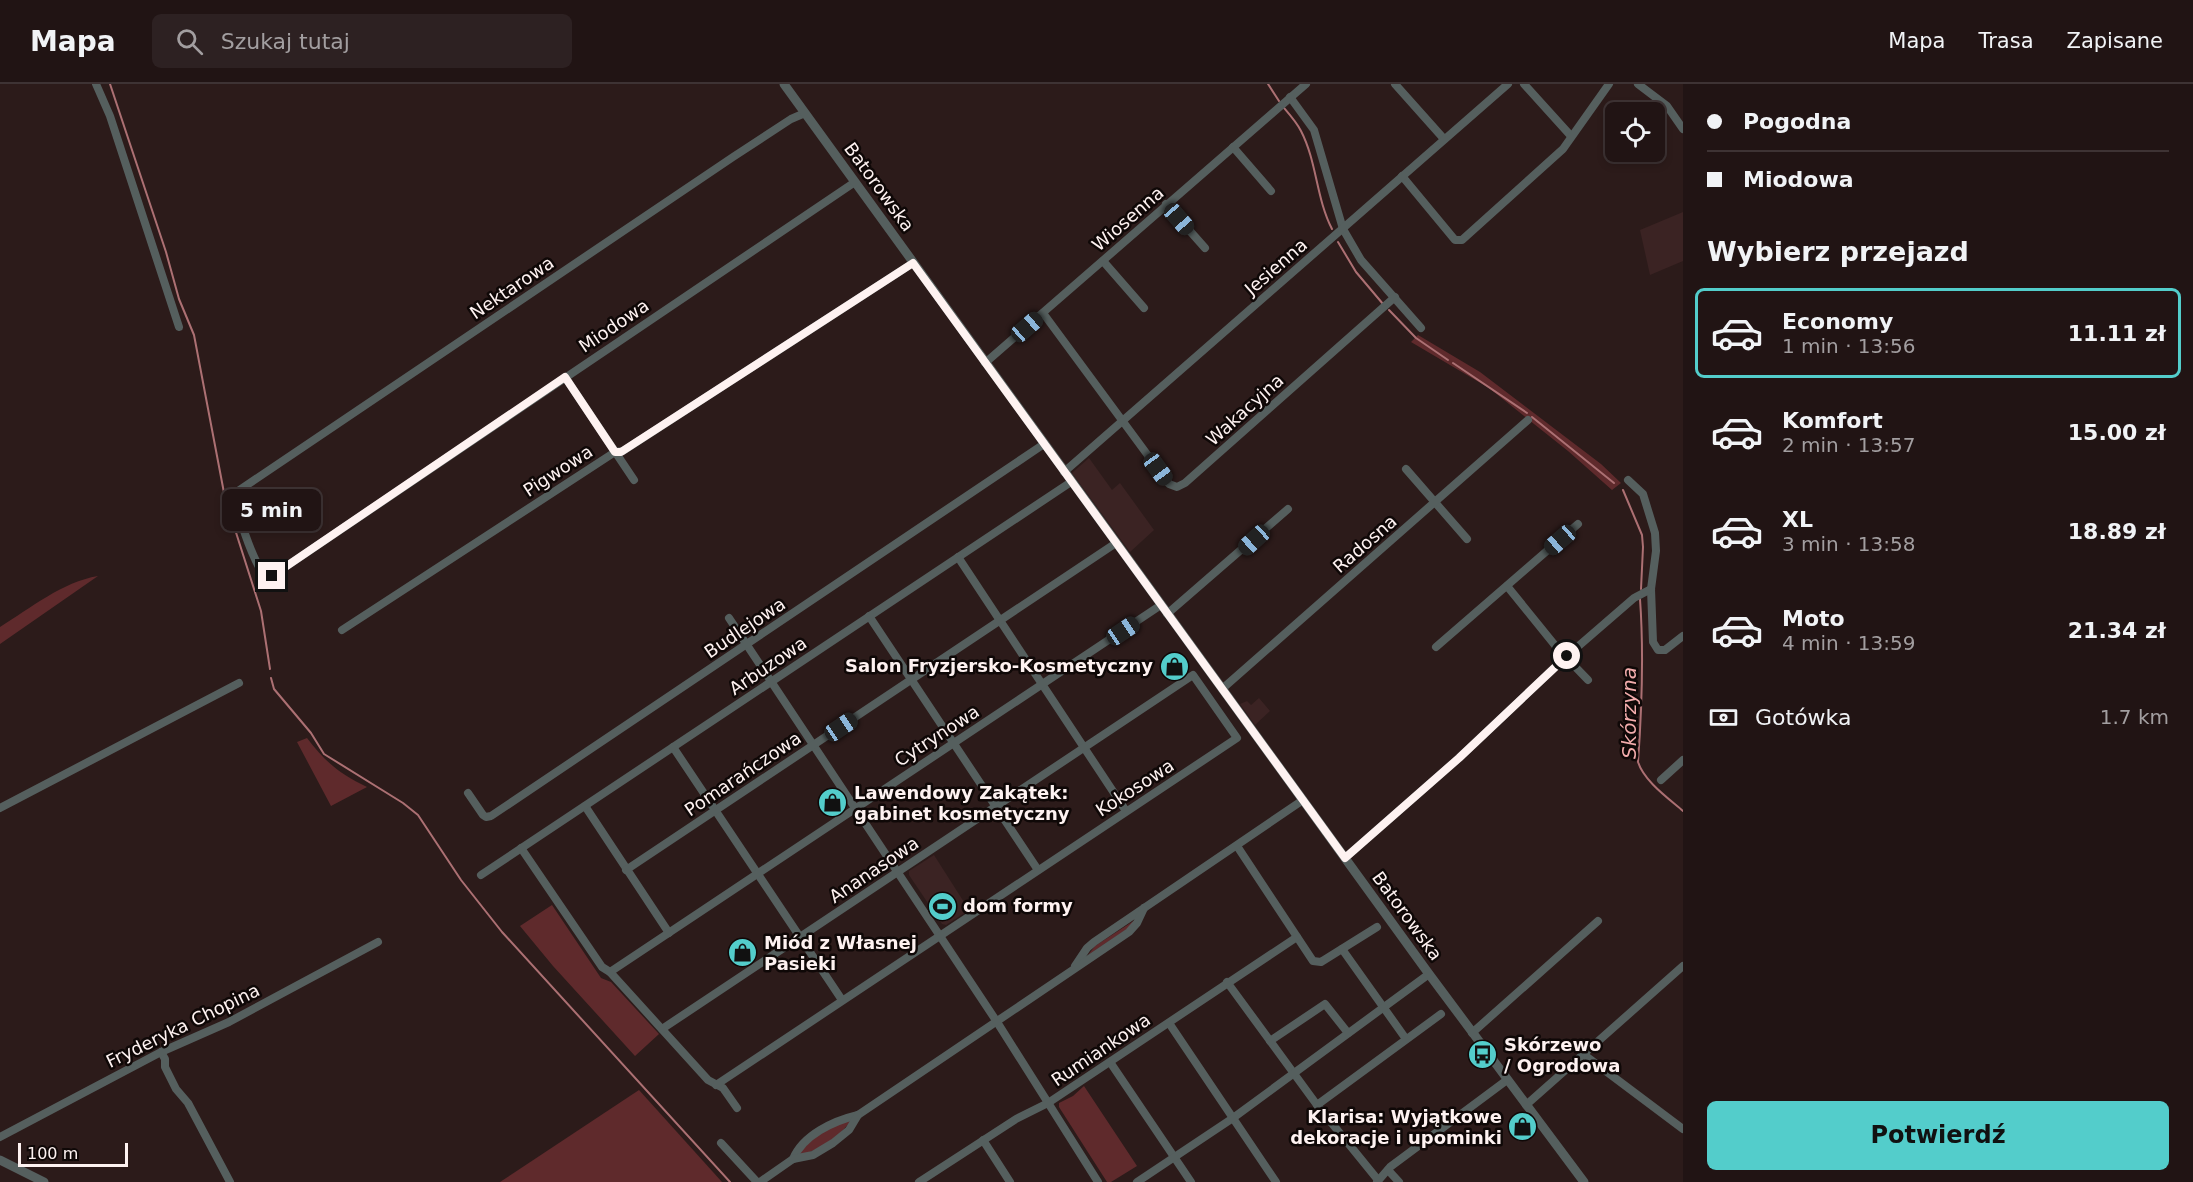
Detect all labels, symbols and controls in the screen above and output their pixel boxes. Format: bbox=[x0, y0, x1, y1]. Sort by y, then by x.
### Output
search box bbox=[152, 14, 572, 68]
text: Mapa bbox=[30, 25, 116, 58]
icon: search bbox=[173, 25, 206, 58]
text: Szukaj tutaj bbox=[221, 29, 350, 54]
text: Mapa bbox=[1888, 29, 1945, 53]
text: Trasa bbox=[1978, 29, 2034, 53]
text: Zapisane bbox=[2067, 29, 2163, 53]
map controls bbox=[1605, 102, 1665, 162]
button: locate bbox=[1605, 102, 1665, 162]
text: Pogodna bbox=[1743, 109, 1851, 134]
street label: Batorowska bbox=[840, 138, 919, 235]
text: Miodowa bbox=[1743, 167, 1854, 192]
street label: Wiosenna bbox=[1088, 182, 1168, 255]
car bbox=[1160, 200, 1198, 238]
street label: Jesienna bbox=[1239, 234, 1311, 300]
text: Wybierz przejazd bbox=[1707, 236, 1969, 267]
street label: Nektarowa bbox=[466, 252, 558, 323]
street label: Miodowa bbox=[575, 295, 653, 357]
icon: car bbox=[1710, 306, 1764, 360]
car bbox=[1008, 308, 1046, 346]
text: Economy bbox=[1782, 309, 1893, 334]
text: 11.11 zł bbox=[2068, 321, 2166, 346]
text: 1 min · 13:56 bbox=[1782, 334, 1916, 358]
street label: Wakacyjna bbox=[1202, 369, 1288, 450]
icon: car bbox=[1710, 405, 1764, 459]
text: Komfort bbox=[1782, 408, 1883, 433]
text: 15.00 zł bbox=[2068, 420, 2166, 445]
text: 2 min · 13:57 bbox=[1782, 433, 1916, 457]
street label: Pigwowa bbox=[519, 440, 596, 501]
car bbox=[1140, 449, 1176, 489]
callout: 5 min bbox=[222, 489, 322, 531]
text: 5 min bbox=[240, 498, 303, 522]
icon: car bbox=[1710, 504, 1764, 558]
text: XL bbox=[1782, 507, 1813, 532]
street label: Radosna bbox=[1329, 510, 1401, 577]
text: 18.89 zł bbox=[2068, 519, 2166, 544]
car bbox=[1235, 521, 1273, 559]
car bbox=[1541, 521, 1579, 559]
text: 3 min · 13:58 bbox=[1782, 532, 1916, 556]
route end bbox=[258, 562, 285, 589]
street label: Budlejowa bbox=[700, 593, 789, 662]
icon: car bbox=[1710, 603, 1764, 657]
text: Moto bbox=[1782, 606, 1845, 631]
car bbox=[1103, 613, 1143, 649]
text: 21.34 zł bbox=[2068, 618, 2166, 643]
text: 4 min · 13:59 bbox=[1782, 631, 1916, 655]
street label: Arbuzowa bbox=[725, 632, 810, 699]
route start bbox=[1553, 642, 1580, 669]
shop icon: Salon Fryzjersko-Kosmetyczny bbox=[1158, 650, 1190, 682]
place label: Salon Fryzjersko-Kosmetyczny bbox=[845, 655, 1153, 676]
water label: Skórzyna bbox=[1617, 667, 1641, 759]
street label: Cytrynowa bbox=[891, 700, 983, 771]
icon: cash bbox=[1707, 701, 1740, 734]
text: Gotówka bbox=[1755, 705, 1851, 730]
text: 1.7 km bbox=[2100, 705, 2169, 729]
car bbox=[821, 709, 861, 745]
street label: Pomarańczowa bbox=[681, 727, 805, 820]
street label: Kokosowa bbox=[1092, 755, 1178, 821]
place label: Lawendowy Zakątek: gabinet kosmetyczny bbox=[854, 782, 1070, 824]
shop icon: Lawendowy Zakątek: gabinet kosmetyczny bbox=[817, 787, 849, 819]
street label: Ananasowa bbox=[825, 832, 922, 907]
street label: Batorowska bbox=[1368, 867, 1447, 964]
sports icon: dom formy bbox=[926, 890, 958, 922]
place label: dom formy bbox=[963, 895, 1073, 916]
place label: Miód z Własnej Pasieki bbox=[764, 932, 917, 974]
shop icon: Miód z Własnej Pasieki bbox=[727, 937, 759, 969]
street label: Fryderyka Chopina bbox=[103, 979, 263, 1072]
street label: Rumiankowa bbox=[1047, 1009, 1154, 1090]
place label: Skórzewo / Ogrodowa bbox=[1504, 1034, 1620, 1076]
bus stop icon: Skórzewo / Ogrodowa bbox=[1467, 1039, 1499, 1071]
button: Potwierdź bbox=[1707, 1101, 2169, 1170]
place label: Klarisa: Wyjątkowe dekoracje i upominki bbox=[1290, 1106, 1502, 1148]
shop icon: Klarisa: Wyjątkowe dekoracje i upominki bbox=[1507, 1111, 1539, 1143]
scale bar bbox=[18, 1140, 128, 1168]
text: 100 m bbox=[27, 1144, 78, 1163]

